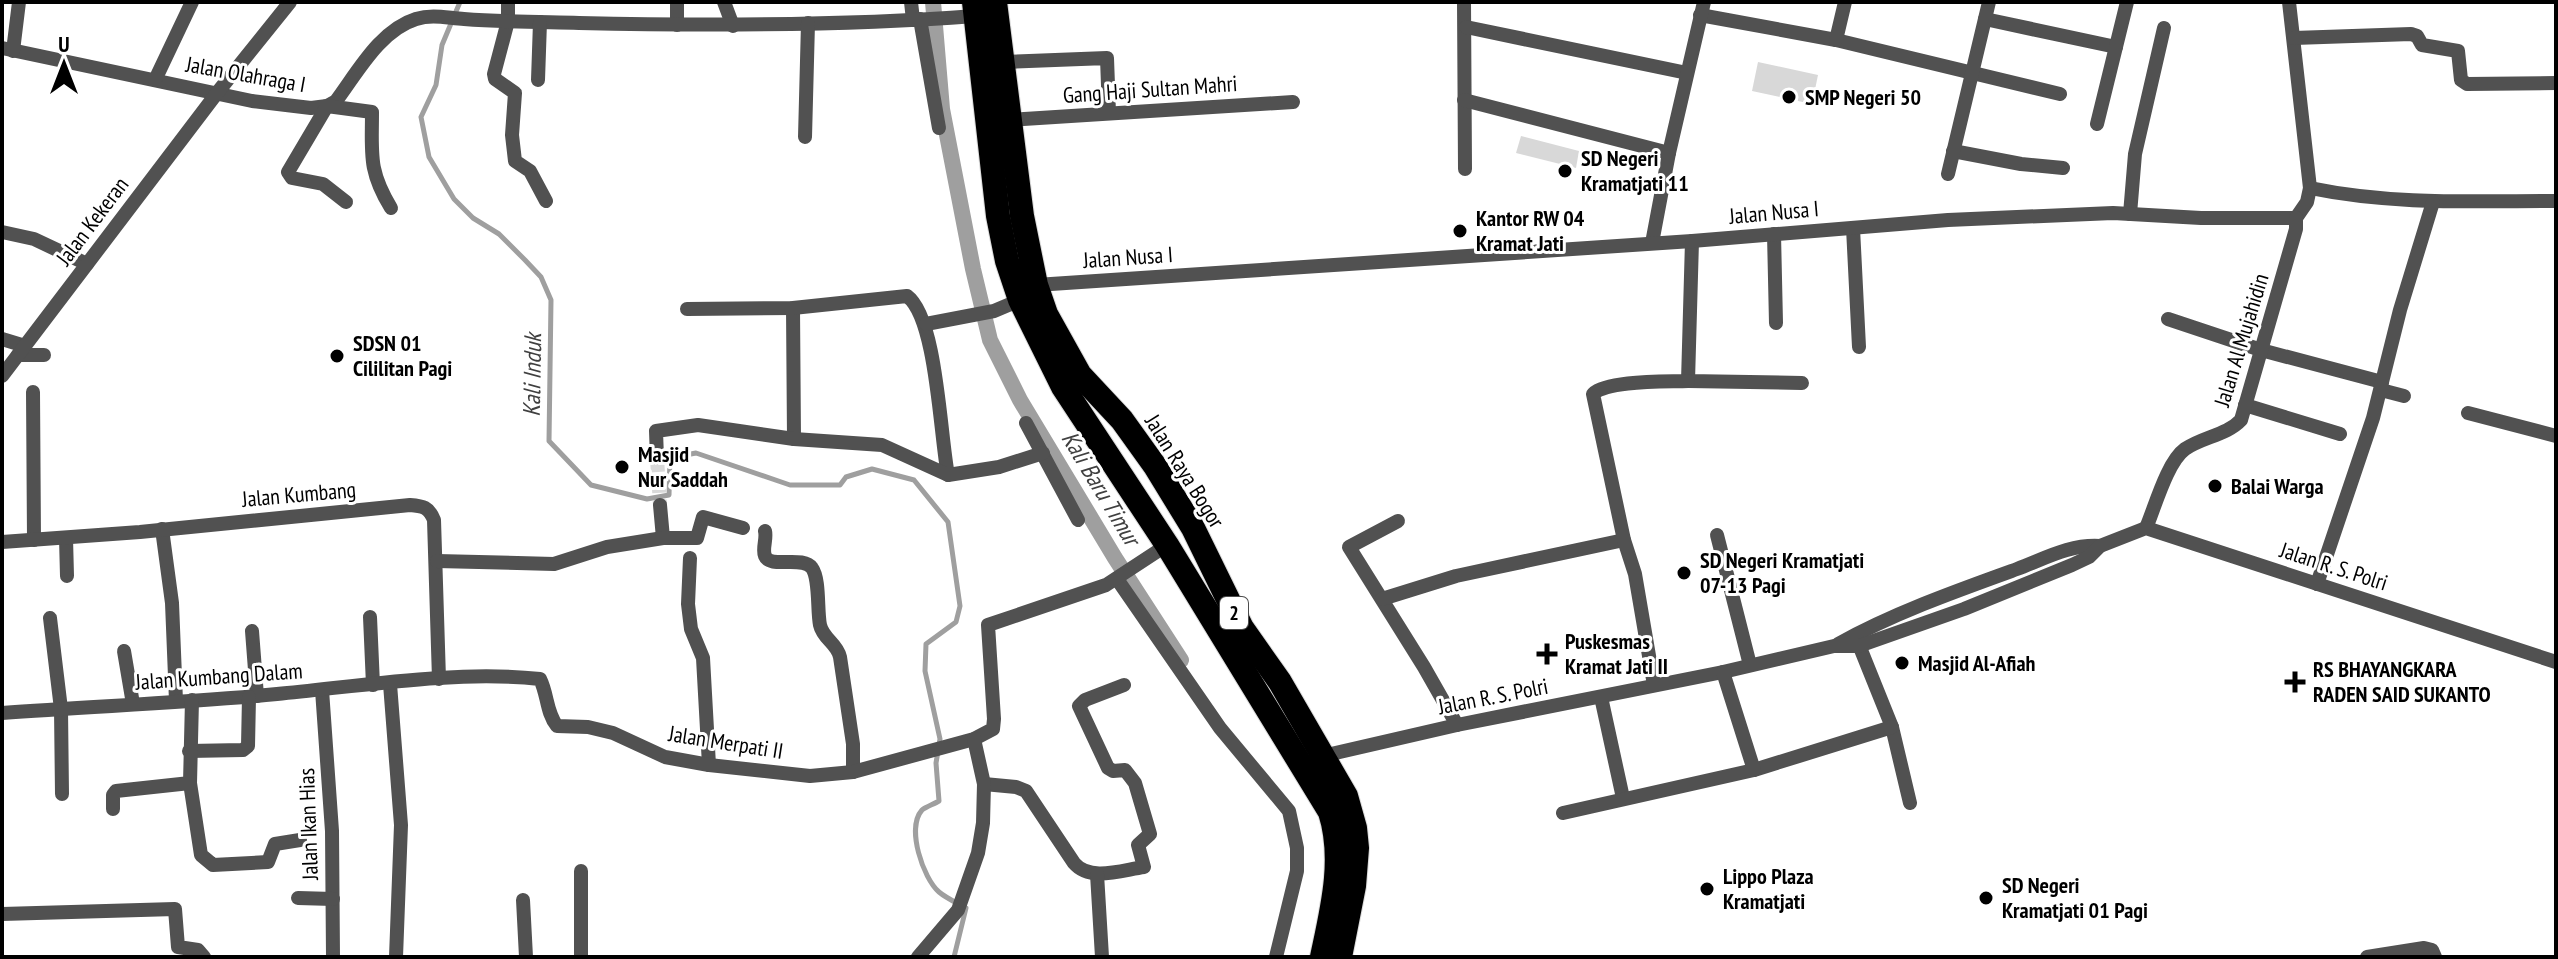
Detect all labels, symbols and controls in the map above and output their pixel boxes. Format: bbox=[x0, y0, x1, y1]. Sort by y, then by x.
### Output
north arrow bbox=[24, 24, 104, 104]
text: U bbox=[58, 30, 70, 58]
street label: Jalan Olahraga I bbox=[183, 50, 308, 98]
street label: Gang Haji Sultan Mahri bbox=[1062, 69, 1238, 109]
place label: SMP Negeri 50 bbox=[1805, 83, 1921, 111]
marker: SMP Negeri 50 bbox=[1780, 88, 1798, 106]
place label: SD Negeri Kramatjati 11 bbox=[1581, 144, 1689, 197]
marker: SD Negeri Kramatjati 11 bbox=[1556, 162, 1574, 180]
street label: Jalan Kekeran bbox=[49, 171, 134, 271]
street label: Jalan Nusa I bbox=[1727, 194, 1820, 230]
place label: Kantor RW 04 Kramat Jati bbox=[1476, 204, 1585, 257]
marker: Kantor RW 04 Kramat Jati bbox=[1451, 222, 1469, 240]
street label: Jalan Nusa I bbox=[1081, 240, 1174, 274]
street label: Jalan Al Mujahidin bbox=[2207, 270, 2274, 411]
place label: SDSN 01 Cililitan Pagi bbox=[353, 329, 452, 382]
water label: Kali Induk bbox=[516, 331, 548, 417]
marker: SDSN 01 Cililitan Pagi bbox=[328, 347, 346, 365]
street label: Jalan Raya Bogor bbox=[1139, 408, 1231, 533]
water label: Kali Baru Timur bbox=[1055, 425, 1149, 554]
place label: Masjid Nur Saddah bbox=[638, 440, 728, 493]
marker: Masjid Nur Saddah bbox=[613, 458, 631, 476]
place label: Balai Warga bbox=[2231, 472, 2324, 500]
street label: Jalan Kumbang bbox=[240, 475, 357, 513]
marker: Balai Warga bbox=[2206, 477, 2224, 495]
street label: Jalan R. S. Polri bbox=[2276, 535, 2391, 597]
place label: SD Negeri Kramatjati 07-13 Pagi bbox=[1700, 546, 1864, 599]
marker: SD Negeri Kramatjati 07-13 Pagi bbox=[1675, 564, 1693, 582]
road number: 2 bbox=[1220, 597, 1248, 629]
place label: Puskesmas Kramat Jati II bbox=[1565, 627, 1668, 680]
marker: Puskesmas Kramat Jati II bbox=[1536, 643, 1558, 665]
place label: Masjid Al-Afiah bbox=[1918, 649, 2036, 677]
marker: Masjid Al-Afiah bbox=[1893, 654, 1911, 672]
place label: RS BHAYANGKARA RADEN SAID SUKANTO bbox=[2313, 655, 2491, 708]
street label: Jalan Kumbang Dalam bbox=[134, 656, 303, 696]
marker: RS BHAYANGKARA RADEN SAID SUKANTO bbox=[2284, 671, 2306, 693]
street label: Jalan R. S. Polri bbox=[1435, 672, 1550, 721]
street label: Jalan Merpati II bbox=[666, 719, 785, 765]
street label: Jalan Ikan Hias bbox=[292, 768, 324, 881]
place label: Lippo Plaza Kramatjati bbox=[1723, 862, 1814, 915]
place label: SD Negeri Kramatjati 01 Pagi bbox=[2002, 871, 2148, 924]
marker: Lippo Plaza Kramatjati bbox=[1698, 880, 1716, 898]
marker: SD Negeri Kramatjati 01 Pagi bbox=[1977, 889, 1995, 907]

